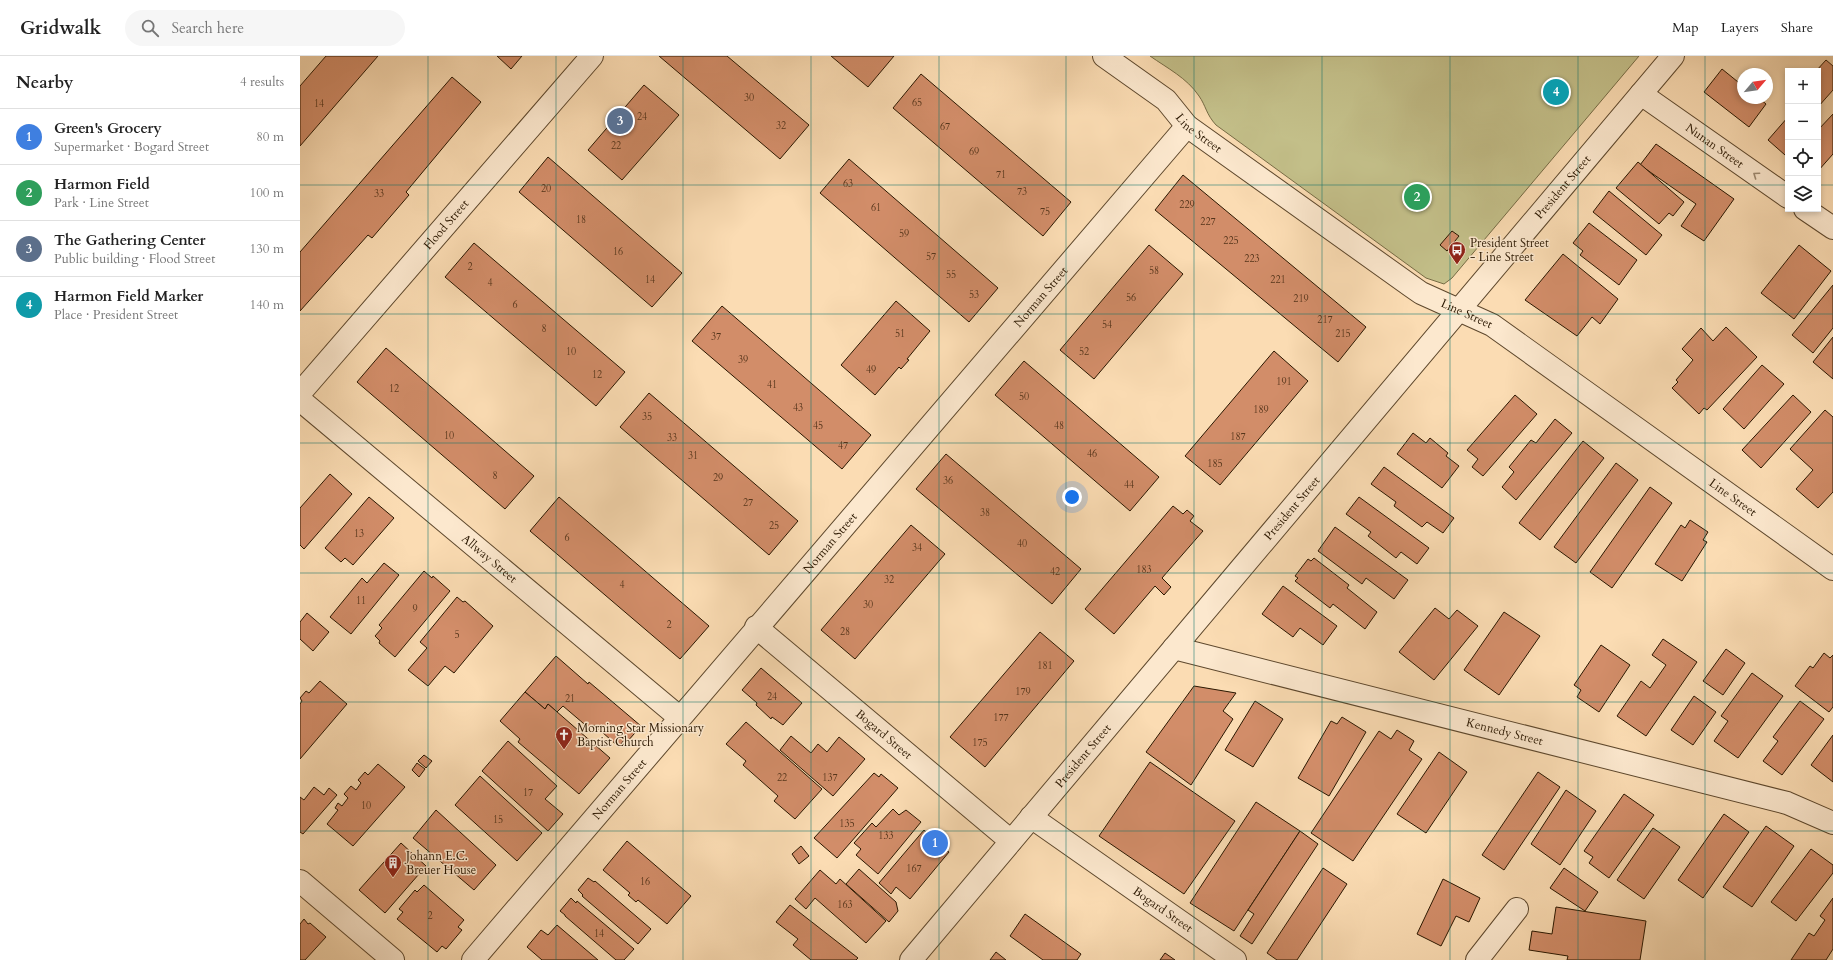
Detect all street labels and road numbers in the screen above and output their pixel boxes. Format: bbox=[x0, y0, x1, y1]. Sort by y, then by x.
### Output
street label: Line Street bbox=[1172, 110, 1225, 157]
street label: Nunan Street bbox=[1682, 120, 1747, 172]
street label: President Street bbox=[1531, 151, 1594, 222]
street label: Flood Street bbox=[420, 196, 472, 253]
street label: Norman Street bbox=[1010, 263, 1071, 331]
street label: Line Street bbox=[1438, 295, 1495, 332]
street label: President Street bbox=[1260, 473, 1324, 543]
street label: Line Street bbox=[1706, 475, 1760, 520]
street label: Norman Street bbox=[799, 509, 861, 577]
street label: Allway Street bbox=[458, 531, 521, 587]
street label: Bogard Street bbox=[852, 706, 916, 763]
street label: Kennedy Street bbox=[1465, 714, 1545, 749]
street label: President Street bbox=[1052, 720, 1115, 791]
street label: Norman Street bbox=[589, 755, 650, 823]
street label: Bogard Street bbox=[1130, 883, 1196, 936]

